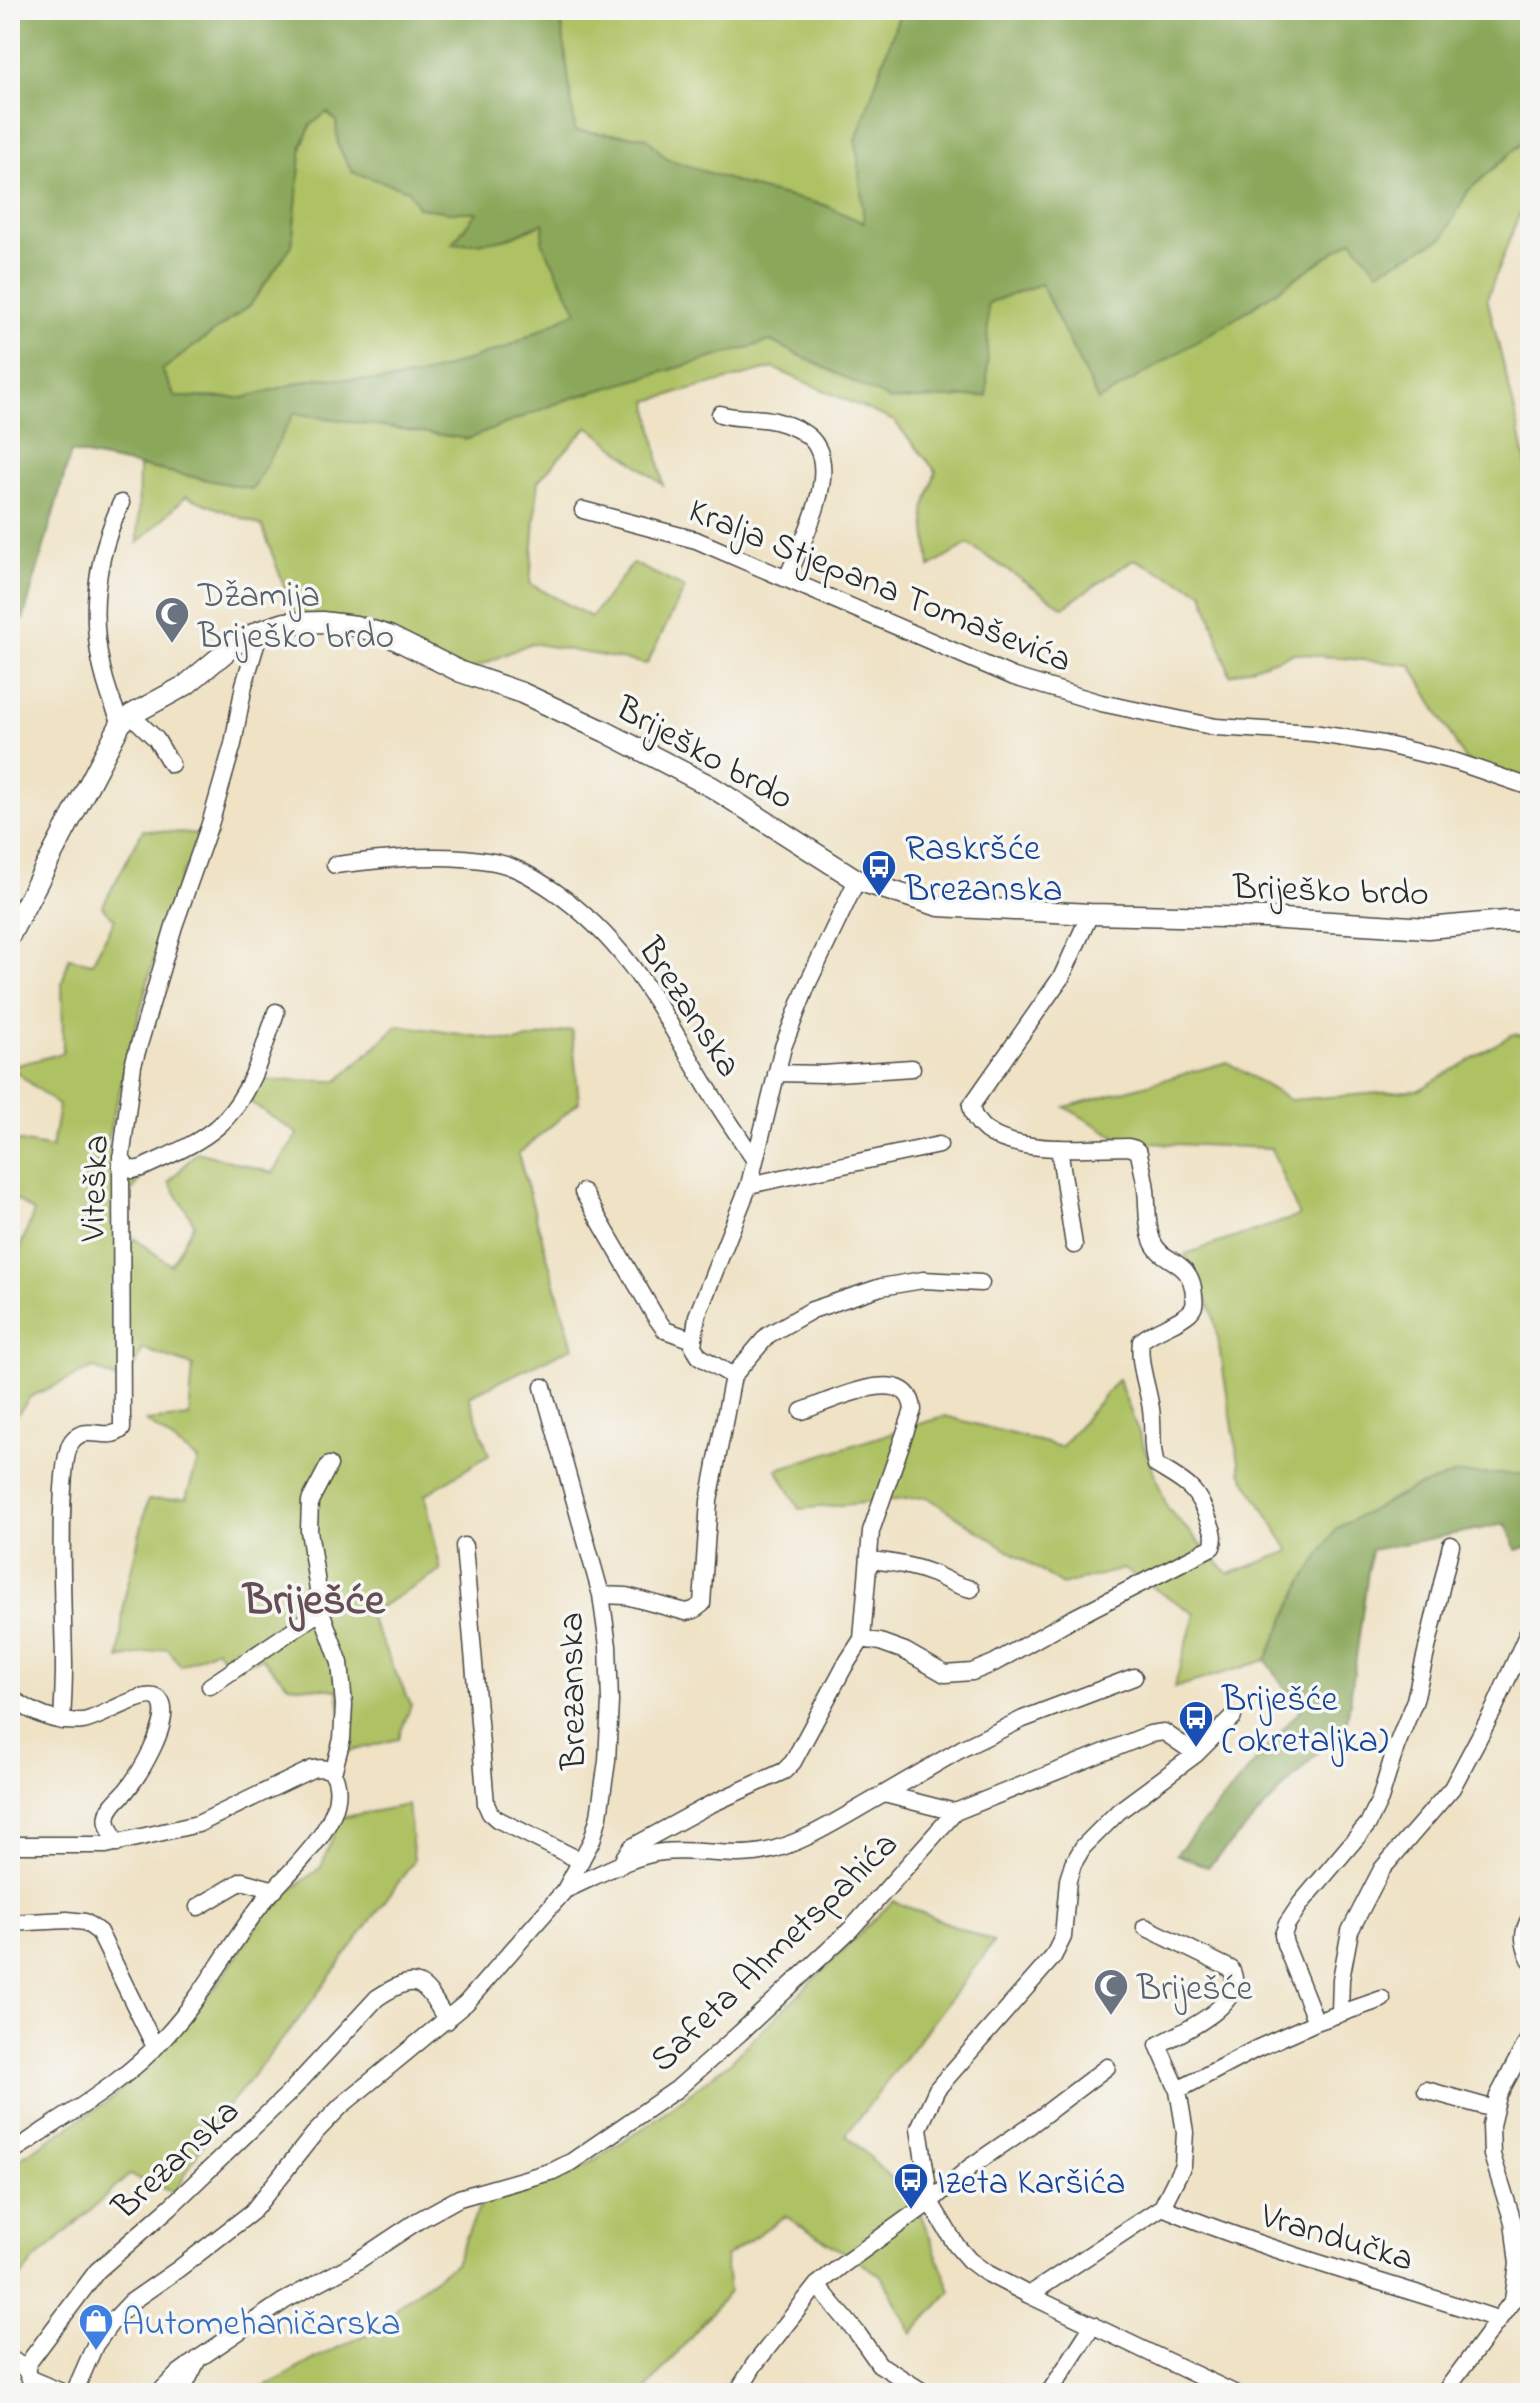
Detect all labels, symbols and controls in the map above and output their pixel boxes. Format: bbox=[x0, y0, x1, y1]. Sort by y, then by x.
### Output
street label: Kralja Stjepana Tomaševića bbox=[680, 486, 1079, 688]
place label: Džamija Briješko brdo bbox=[197, 571, 394, 665]
mosque icon: Džamija Briješko brdo bbox=[153, 595, 191, 645]
street label: Briješko brdo bbox=[604, 684, 802, 826]
place label: Raskršće Brezanska bbox=[904, 824, 1062, 918]
bus stop icon: Raskršće Brezanska bbox=[860, 848, 898, 898]
street label: Briješko brdo bbox=[1231, 863, 1430, 922]
street label: Brezanska bbox=[623, 927, 753, 1089]
street label: Viteška bbox=[68, 1134, 125, 1244]
district label: Briješće bbox=[241, 1570, 386, 1634]
street label: Brezanska bbox=[547, 1612, 602, 1771]
place label: Briješće (okretaljka) bbox=[1221, 1675, 1388, 1769]
bus stop icon: Briješće (okretaljka) bbox=[1177, 1699, 1215, 1749]
street label: Safeta Ahmetspahića bbox=[639, 1820, 911, 2086]
place label: Briješće bbox=[1136, 1964, 1254, 2017]
mosque icon: Briješće bbox=[1092, 1967, 1130, 2017]
street label: Brezanska bbox=[101, 2087, 253, 2234]
place label: Izeta Karšića bbox=[937, 2158, 1126, 2211]
bus stop icon: Izeta Karšića bbox=[892, 2161, 930, 2211]
street label: Vrandučka bbox=[1253, 2191, 1420, 2288]
place label: Automehaničarska bbox=[122, 2299, 400, 2352]
shop icon: Automehaničarska bbox=[77, 2302, 115, 2352]

